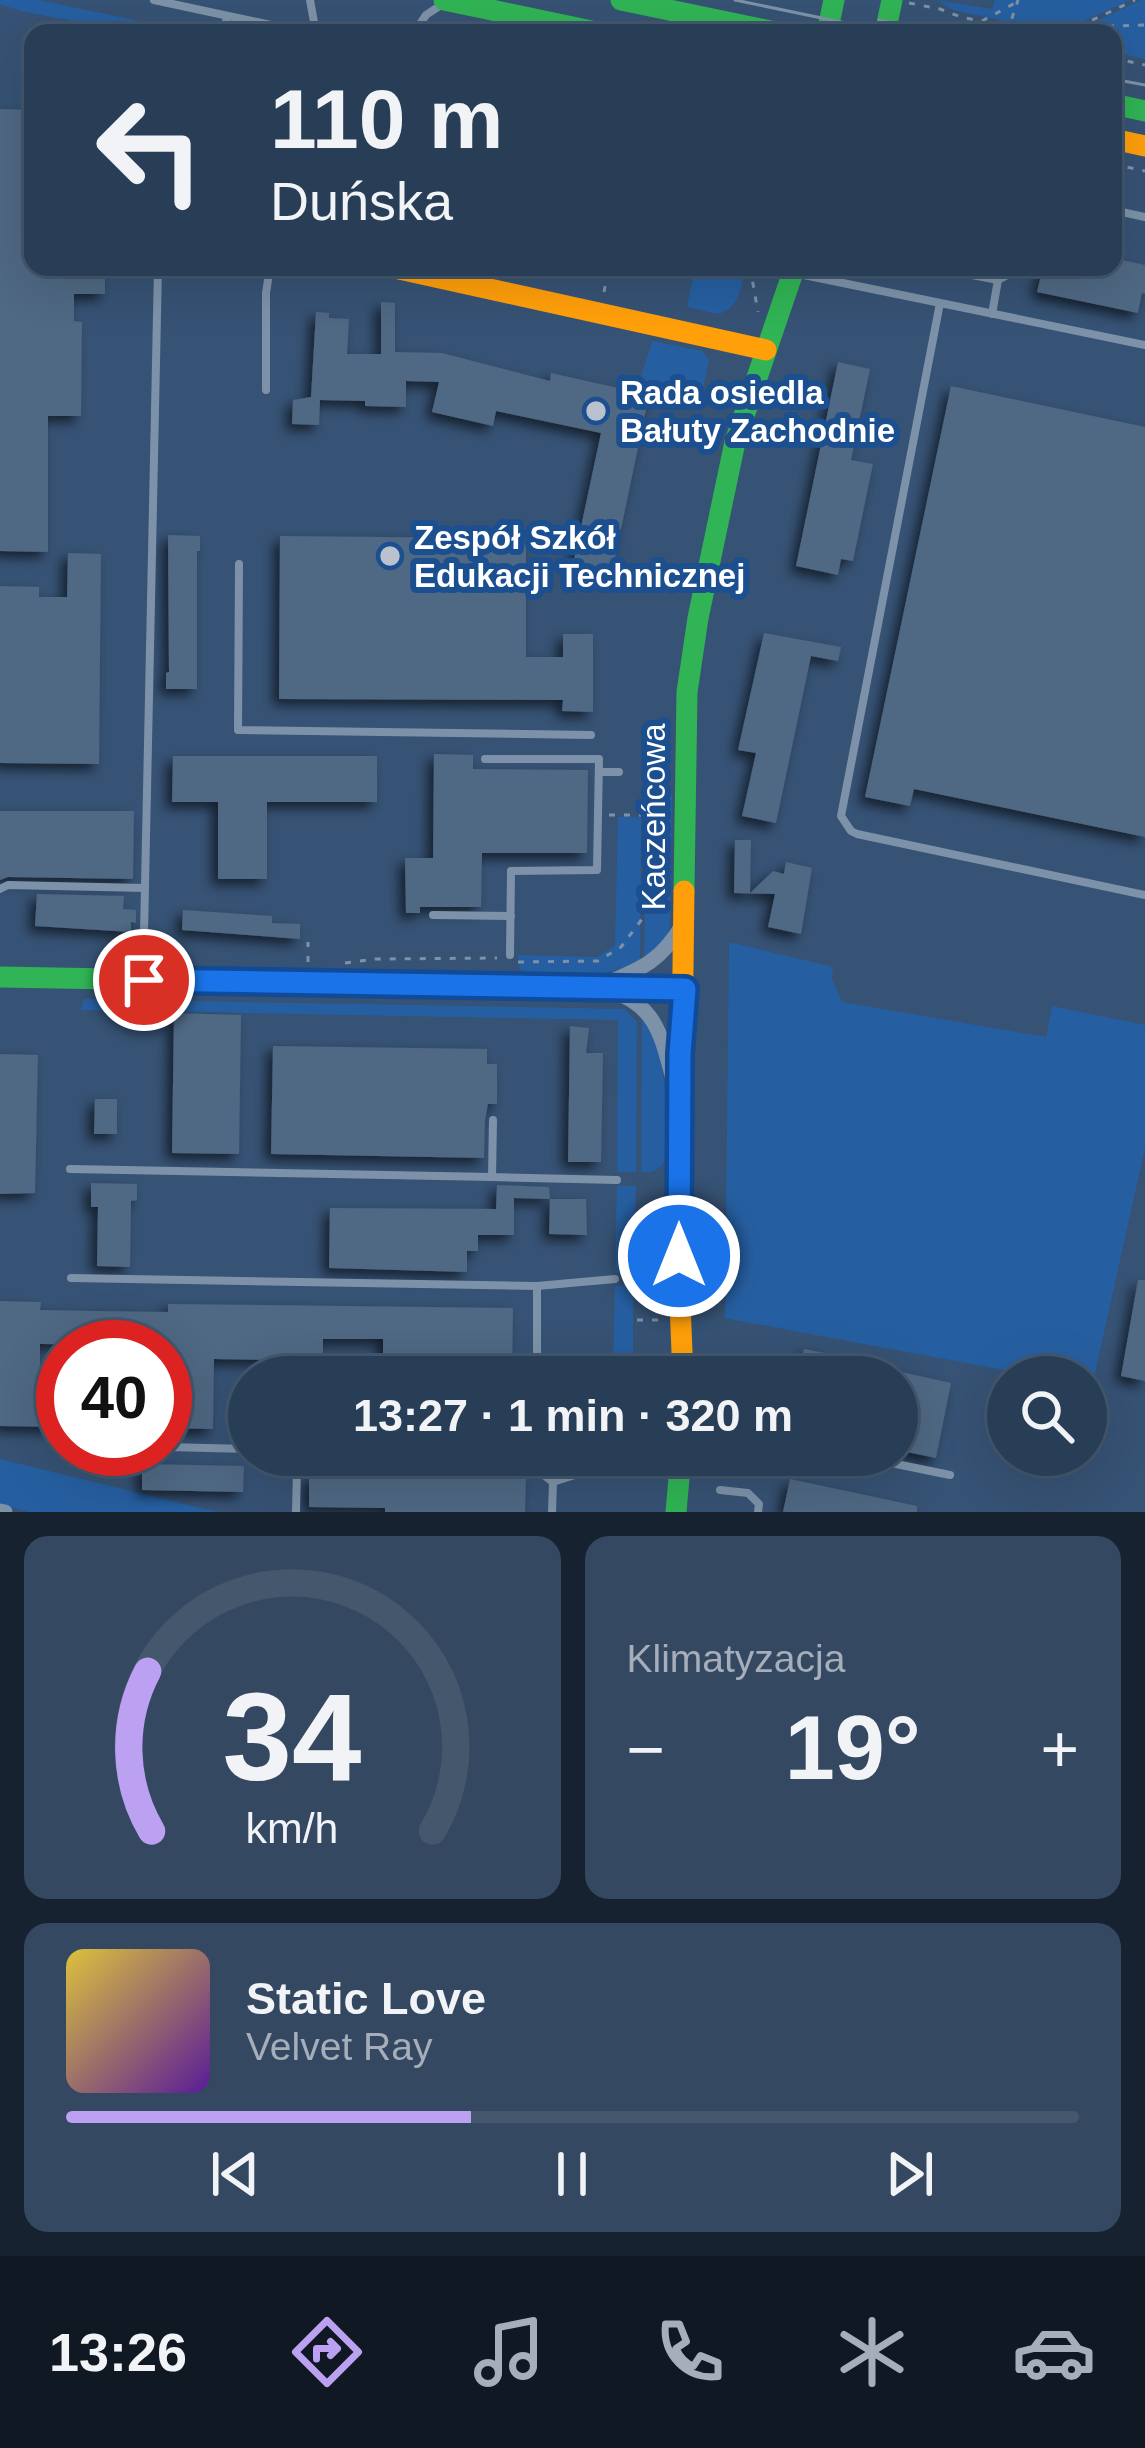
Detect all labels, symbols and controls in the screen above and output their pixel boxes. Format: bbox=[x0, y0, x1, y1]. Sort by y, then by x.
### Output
icon: left bbox=[72, 72, 228, 228]
text: 110 m bbox=[270, 72, 504, 166]
text: Duńska bbox=[270, 171, 453, 231]
place label: Rada osiedla Bałuty Zachodnie bbox=[620, 374, 895, 449]
marker: Rada osiedla Bałuty Zachodnie bbox=[583, 398, 609, 424]
place label: Zespół Szkół Edukacji Technicznej bbox=[414, 519, 745, 594]
marker: Zespół Szkół Edukacji Technicznej bbox=[377, 543, 403, 569]
street label: Kaczeńcowa bbox=[635, 723, 672, 911]
pin bbox=[93, 929, 195, 1031]
icon: arrive bbox=[111, 947, 177, 1013]
position arrow bbox=[616, 1193, 742, 1319]
speed limit sign: 40 bbox=[36, 1320, 192, 1476]
map controls bbox=[987, 1356, 1107, 1476]
button: search bbox=[987, 1356, 1107, 1476]
text: 13:27 · 1 min · 320 m bbox=[353, 1390, 793, 1441]
text: Klimatyzacja bbox=[627, 1637, 845, 1680]
text: 34 bbox=[223, 1667, 362, 1806]
text: 19° bbox=[785, 1698, 921, 1798]
text: − bbox=[627, 1712, 665, 1786]
text: + bbox=[1040, 1712, 1079, 1786]
text: km/h bbox=[246, 1803, 339, 1851]
text: Static Love bbox=[246, 1973, 486, 2024]
text: Velvet Ray bbox=[246, 2025, 432, 2068]
icon: previous bbox=[202, 2141, 268, 2207]
icon: pause bbox=[539, 2141, 605, 2207]
icon: next bbox=[877, 2141, 943, 2207]
icon: directions bbox=[285, 2310, 369, 2394]
icon: music bbox=[467, 2310, 551, 2394]
icon: phone bbox=[648, 2310, 732, 2394]
icon: climate bbox=[830, 2310, 914, 2394]
icon: car bbox=[1012, 2310, 1096, 2394]
text: 13:26 bbox=[49, 2322, 187, 2382]

